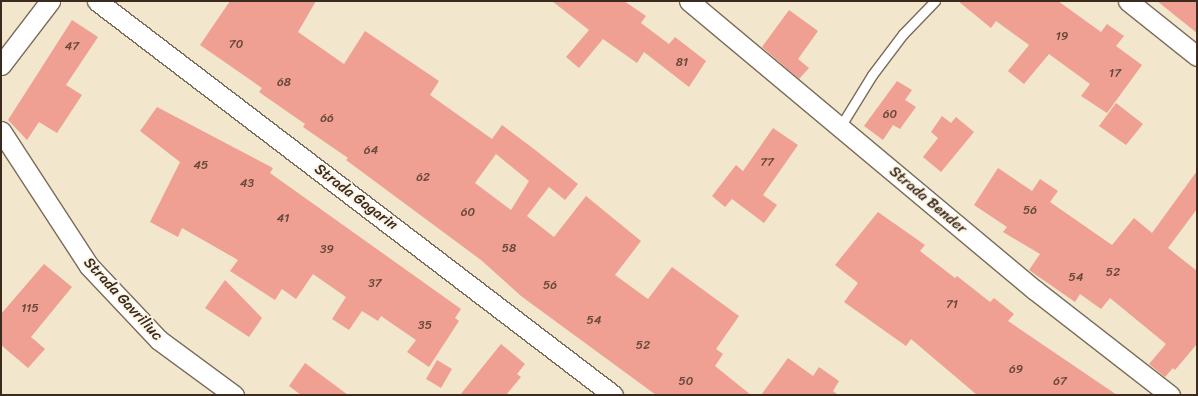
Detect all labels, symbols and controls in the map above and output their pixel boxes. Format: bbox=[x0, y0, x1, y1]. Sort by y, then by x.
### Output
house number: 19 bbox=[1056, 30, 1068, 44]
house number: 70 bbox=[229, 38, 243, 52]
house number: 47 bbox=[65, 40, 79, 54]
house number: 81 bbox=[676, 56, 688, 70]
house number: 17 bbox=[1109, 67, 1121, 81]
house number: 68 bbox=[277, 76, 291, 90]
house number: 60 bbox=[883, 108, 897, 122]
house number: 66 bbox=[320, 112, 334, 126]
house number: 64 bbox=[364, 144, 378, 158]
house number: 77 bbox=[760, 156, 774, 170]
house number: 45 bbox=[194, 159, 208, 173]
street label: Strada Gagarin bbox=[311, 160, 401, 234]
street label: Strada Bender bbox=[885, 162, 971, 238]
house number: 62 bbox=[416, 171, 430, 185]
house number: 43 bbox=[240, 177, 254, 191]
house number: 56 bbox=[1023, 204, 1037, 218]
house number: 60 bbox=[461, 206, 475, 220]
house number: 41 bbox=[277, 212, 289, 226]
house number: 58 bbox=[502, 242, 516, 256]
house number: 39 bbox=[320, 243, 334, 257]
street label: Strada Gavriliuc bbox=[80, 254, 166, 344]
house number: 52 bbox=[1106, 266, 1120, 280]
house number: 54 bbox=[1069, 271, 1083, 285]
house number: 37 bbox=[368, 277, 382, 291]
house number: 56 bbox=[543, 279, 557, 293]
house number: 71 bbox=[946, 298, 958, 312]
house number: 115 bbox=[21, 302, 39, 316]
house number: 54 bbox=[587, 314, 601, 328]
house number: 35 bbox=[418, 319, 432, 333]
house number: 52 bbox=[636, 339, 650, 353]
house number: 69 bbox=[1009, 363, 1023, 377]
house number: 50 bbox=[679, 375, 693, 389]
house number: 67 bbox=[1053, 375, 1067, 389]

